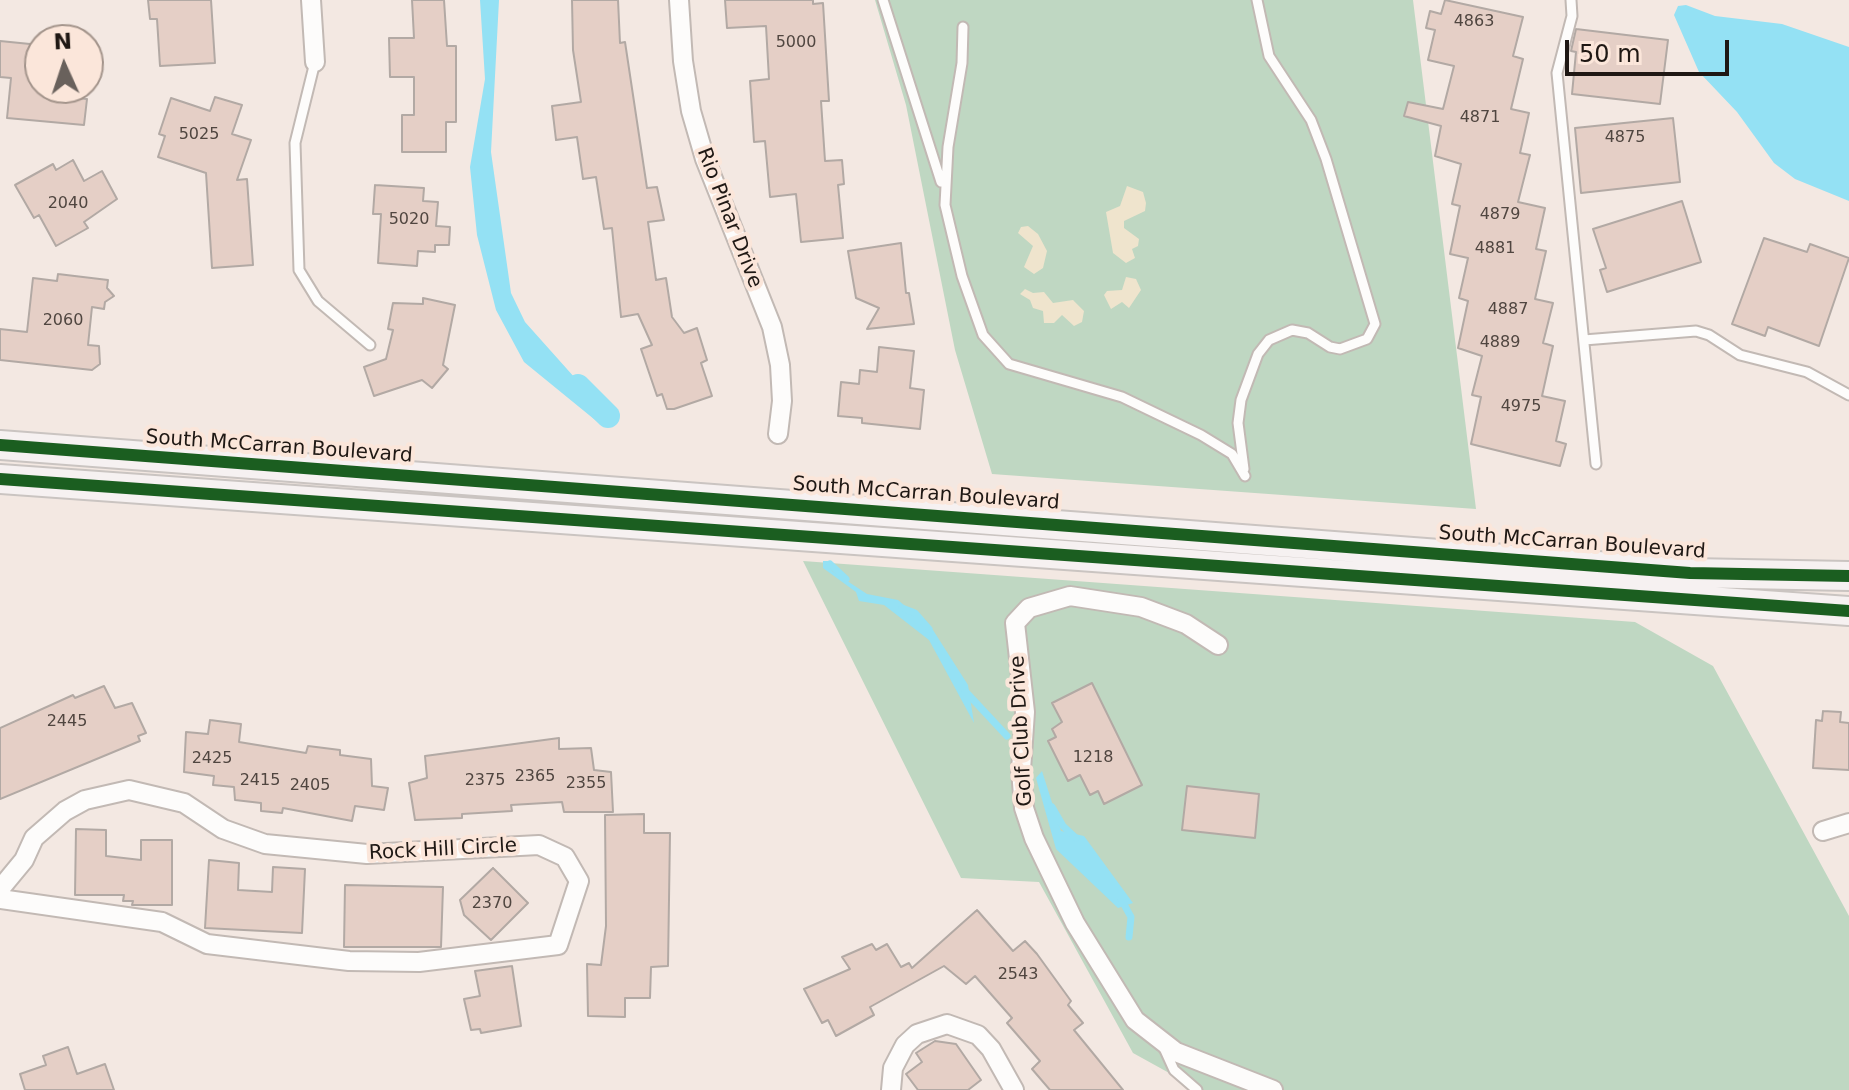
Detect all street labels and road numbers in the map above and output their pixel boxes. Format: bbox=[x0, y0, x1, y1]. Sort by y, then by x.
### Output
street label: Rio Pinar Drive bbox=[691, 145, 767, 291]
street label: South McCarran Boulevard bbox=[145, 426, 413, 468]
street label: South McCarran Boulevard bbox=[792, 473, 1060, 515]
street label: South McCarran Boulevard bbox=[1438, 522, 1706, 564]
street label: Golf Club Drive bbox=[1006, 655, 1038, 807]
street label: Rock Hill Circle bbox=[368, 834, 518, 866]

